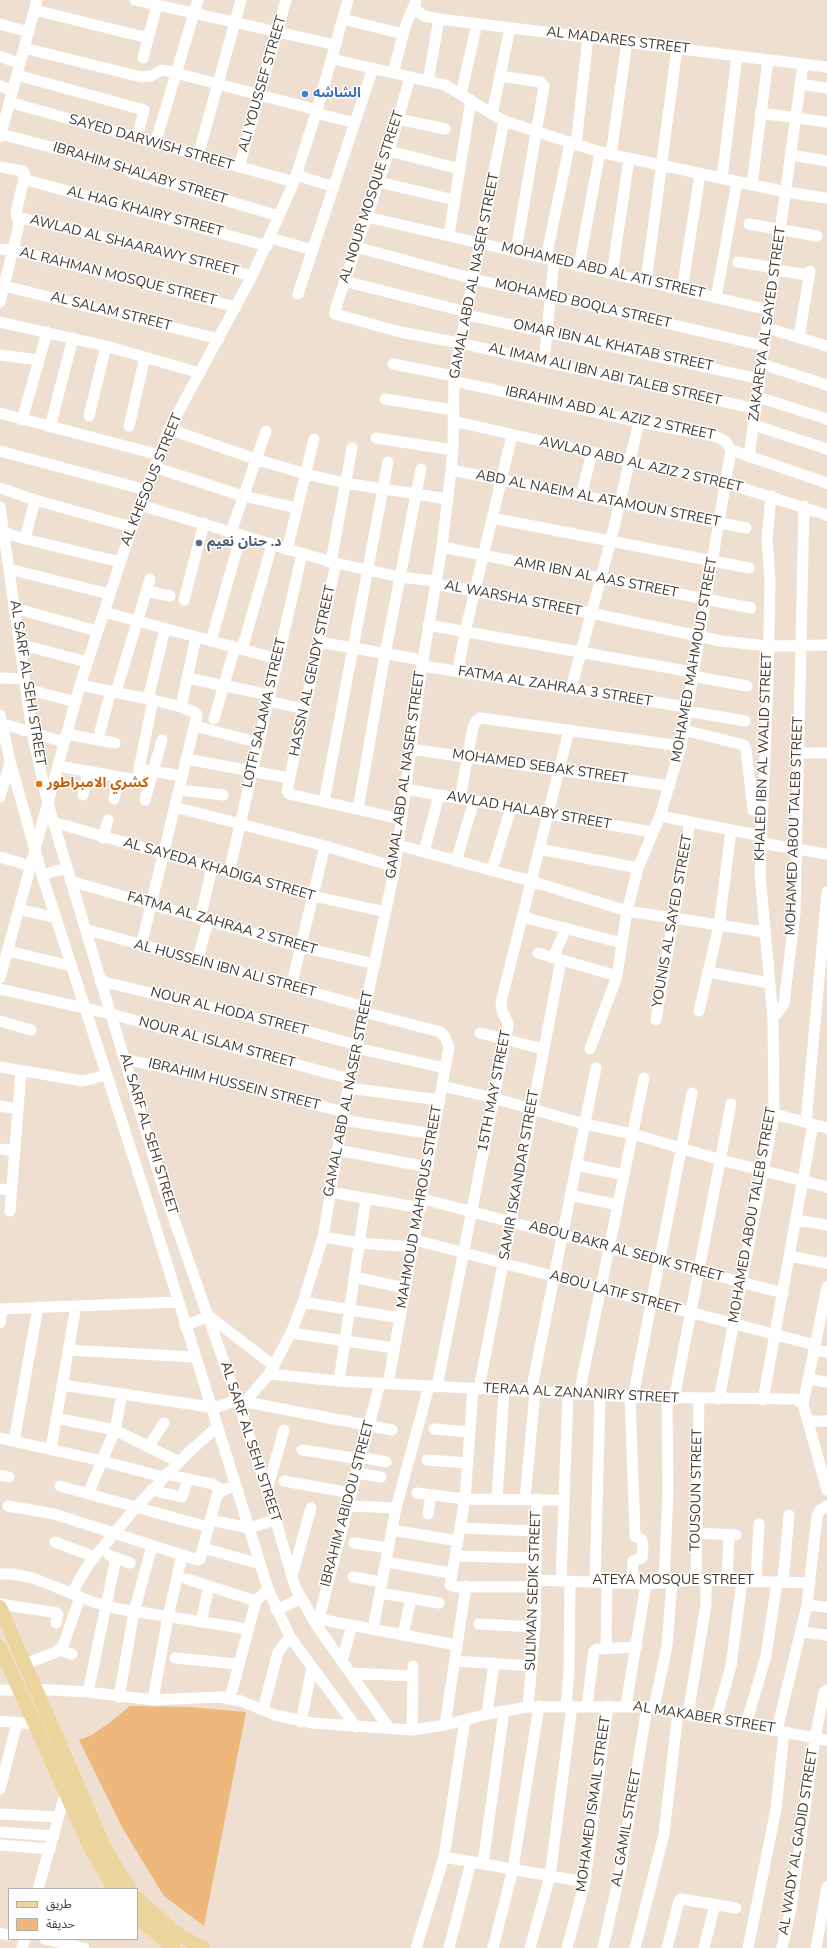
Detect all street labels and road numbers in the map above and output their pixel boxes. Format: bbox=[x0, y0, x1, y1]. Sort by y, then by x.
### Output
street label: ALI YOUSSEF STREET bbox=[235, 14, 291, 154]
street label: AL MADARES STREET bbox=[545, 24, 691, 58]
street label: AL NOUR MOSQUE STREET bbox=[336, 109, 408, 285]
street label: SAYED DARWISH STREET bbox=[67, 111, 235, 175]
street label: IBRAHIM SHALABY STREET bbox=[51, 139, 229, 209]
street label: GAMAL ABD AL NASER STREET bbox=[447, 171, 503, 381]
street label: AL HAG KHAIRY STREET bbox=[65, 183, 225, 241]
street label: AWLAD AL SHAARAWY STREET bbox=[28, 212, 240, 280]
street label: ZAKAREYA AL SAYED STREET bbox=[746, 226, 790, 422]
street label: MOHAMED ABD AL ATI STREET bbox=[500, 239, 706, 303]
street label: AL RAHMAN MOSQUE STREET bbox=[18, 244, 218, 310]
street label: MOHAMED BOQLA STREET bbox=[493, 276, 673, 332]
street label: AL SALAM STREET bbox=[49, 289, 173, 335]
street label: OMAR IBN AL KHATAB STREET bbox=[511, 317, 715, 375]
street label: AL IMAM ALI IBN ABI TALEB STREET bbox=[487, 340, 723, 410]
street label: IBRAHIM ABD AL AZIZ 2 STREET bbox=[504, 384, 716, 444]
street label: AL KHESOUS STREET bbox=[118, 411, 186, 549]
street label: AWLAD ABD AL AZIZ 2 STREET bbox=[538, 433, 744, 497]
street label: ABD AL NAEIM AL ATAMOUN STREET bbox=[474, 467, 722, 531]
street label: AMR IBN AL AAS STREET bbox=[513, 554, 679, 602]
street label: MOHAMED MAHMOUD STREET bbox=[669, 556, 721, 764]
street label: AL WARSHA STREET bbox=[443, 577, 583, 621]
street label: HASSN AL GENDY STREET bbox=[287, 584, 339, 758]
street label: AL SARF AL SEHI STREET bbox=[6, 599, 48, 767]
street label: LOTFI SALAMA STREET bbox=[240, 636, 290, 790]
street label: KHALED IBN AL WALID STREET bbox=[752, 652, 776, 862]
street label: FATMA AL ZAHRAA 3 STREET bbox=[457, 663, 653, 711]
street label: GAMAL ABD AL NASER STREET bbox=[383, 670, 429, 880]
street label: MOHAMED ABOU TALEB STREET bbox=[783, 716, 807, 936]
street label: MOHAMED SEBAK STREET bbox=[451, 746, 629, 788]
street label: AWLAD HALABY STREET bbox=[445, 788, 613, 834]
street label: YOUNIS AL SAYED STREET bbox=[649, 833, 697, 1009]
street label: AL SAYEDA KHADIGA STREET bbox=[121, 835, 317, 905]
street label: FATMA AL ZAHRAA 2 STREET bbox=[125, 889, 319, 959]
street label: AL HUSSEIN IBN ALI STREET bbox=[132, 937, 318, 1001]
street label: NOUR AL HODA STREET bbox=[148, 984, 310, 1040]
street label: GAMAL ABD AL NASER STREET bbox=[321, 989, 377, 1199]
street label: NOUR AL ISLAM STREET bbox=[137, 1014, 297, 1072]
street label: 15TH MAY STREET bbox=[475, 1029, 515, 1153]
street label: AL SARF AL SEHI STREET bbox=[115, 1051, 181, 1217]
street label: IBRAHIM HUSSEIN STREET bbox=[146, 1055, 322, 1115]
street label: SAMIR ISKANDAR STREET bbox=[497, 1089, 543, 1261]
street label: MAHMOUD MAHROUS STREET bbox=[394, 1104, 446, 1310]
street label: MOHAMED ABOU TALEB STREET bbox=[726, 1106, 780, 1324]
street label: ABOU BAKR AL SEDIK STREET bbox=[527, 1218, 725, 1286]
street label: ABOU LATIF STREET bbox=[548, 1267, 682, 1319]
street label: AL SARF AL SEHI STREET bbox=[216, 1360, 284, 1524]
street label: TERAA AL ZANANIRY STREET bbox=[483, 1380, 679, 1408]
street label: IBRAHIM ABIDOU STREET bbox=[318, 1419, 378, 1589]
street label: TOUSOUN STREET bbox=[688, 1428, 706, 1552]
street label: SULIMAN SEDIK STREET bbox=[523, 1511, 545, 1671]
street label: ATEYA MOSQUE STREET bbox=[592, 1573, 754, 1589]
street label: AL MAKABER STREET bbox=[632, 1698, 776, 1738]
street label: MOHAMED ISMAIL STREET bbox=[573, 1715, 615, 1893]
street label: AL WADY AL GADID STREET bbox=[776, 1748, 822, 1936]
street label: AL GAMIL STREET bbox=[608, 1768, 646, 1888]

